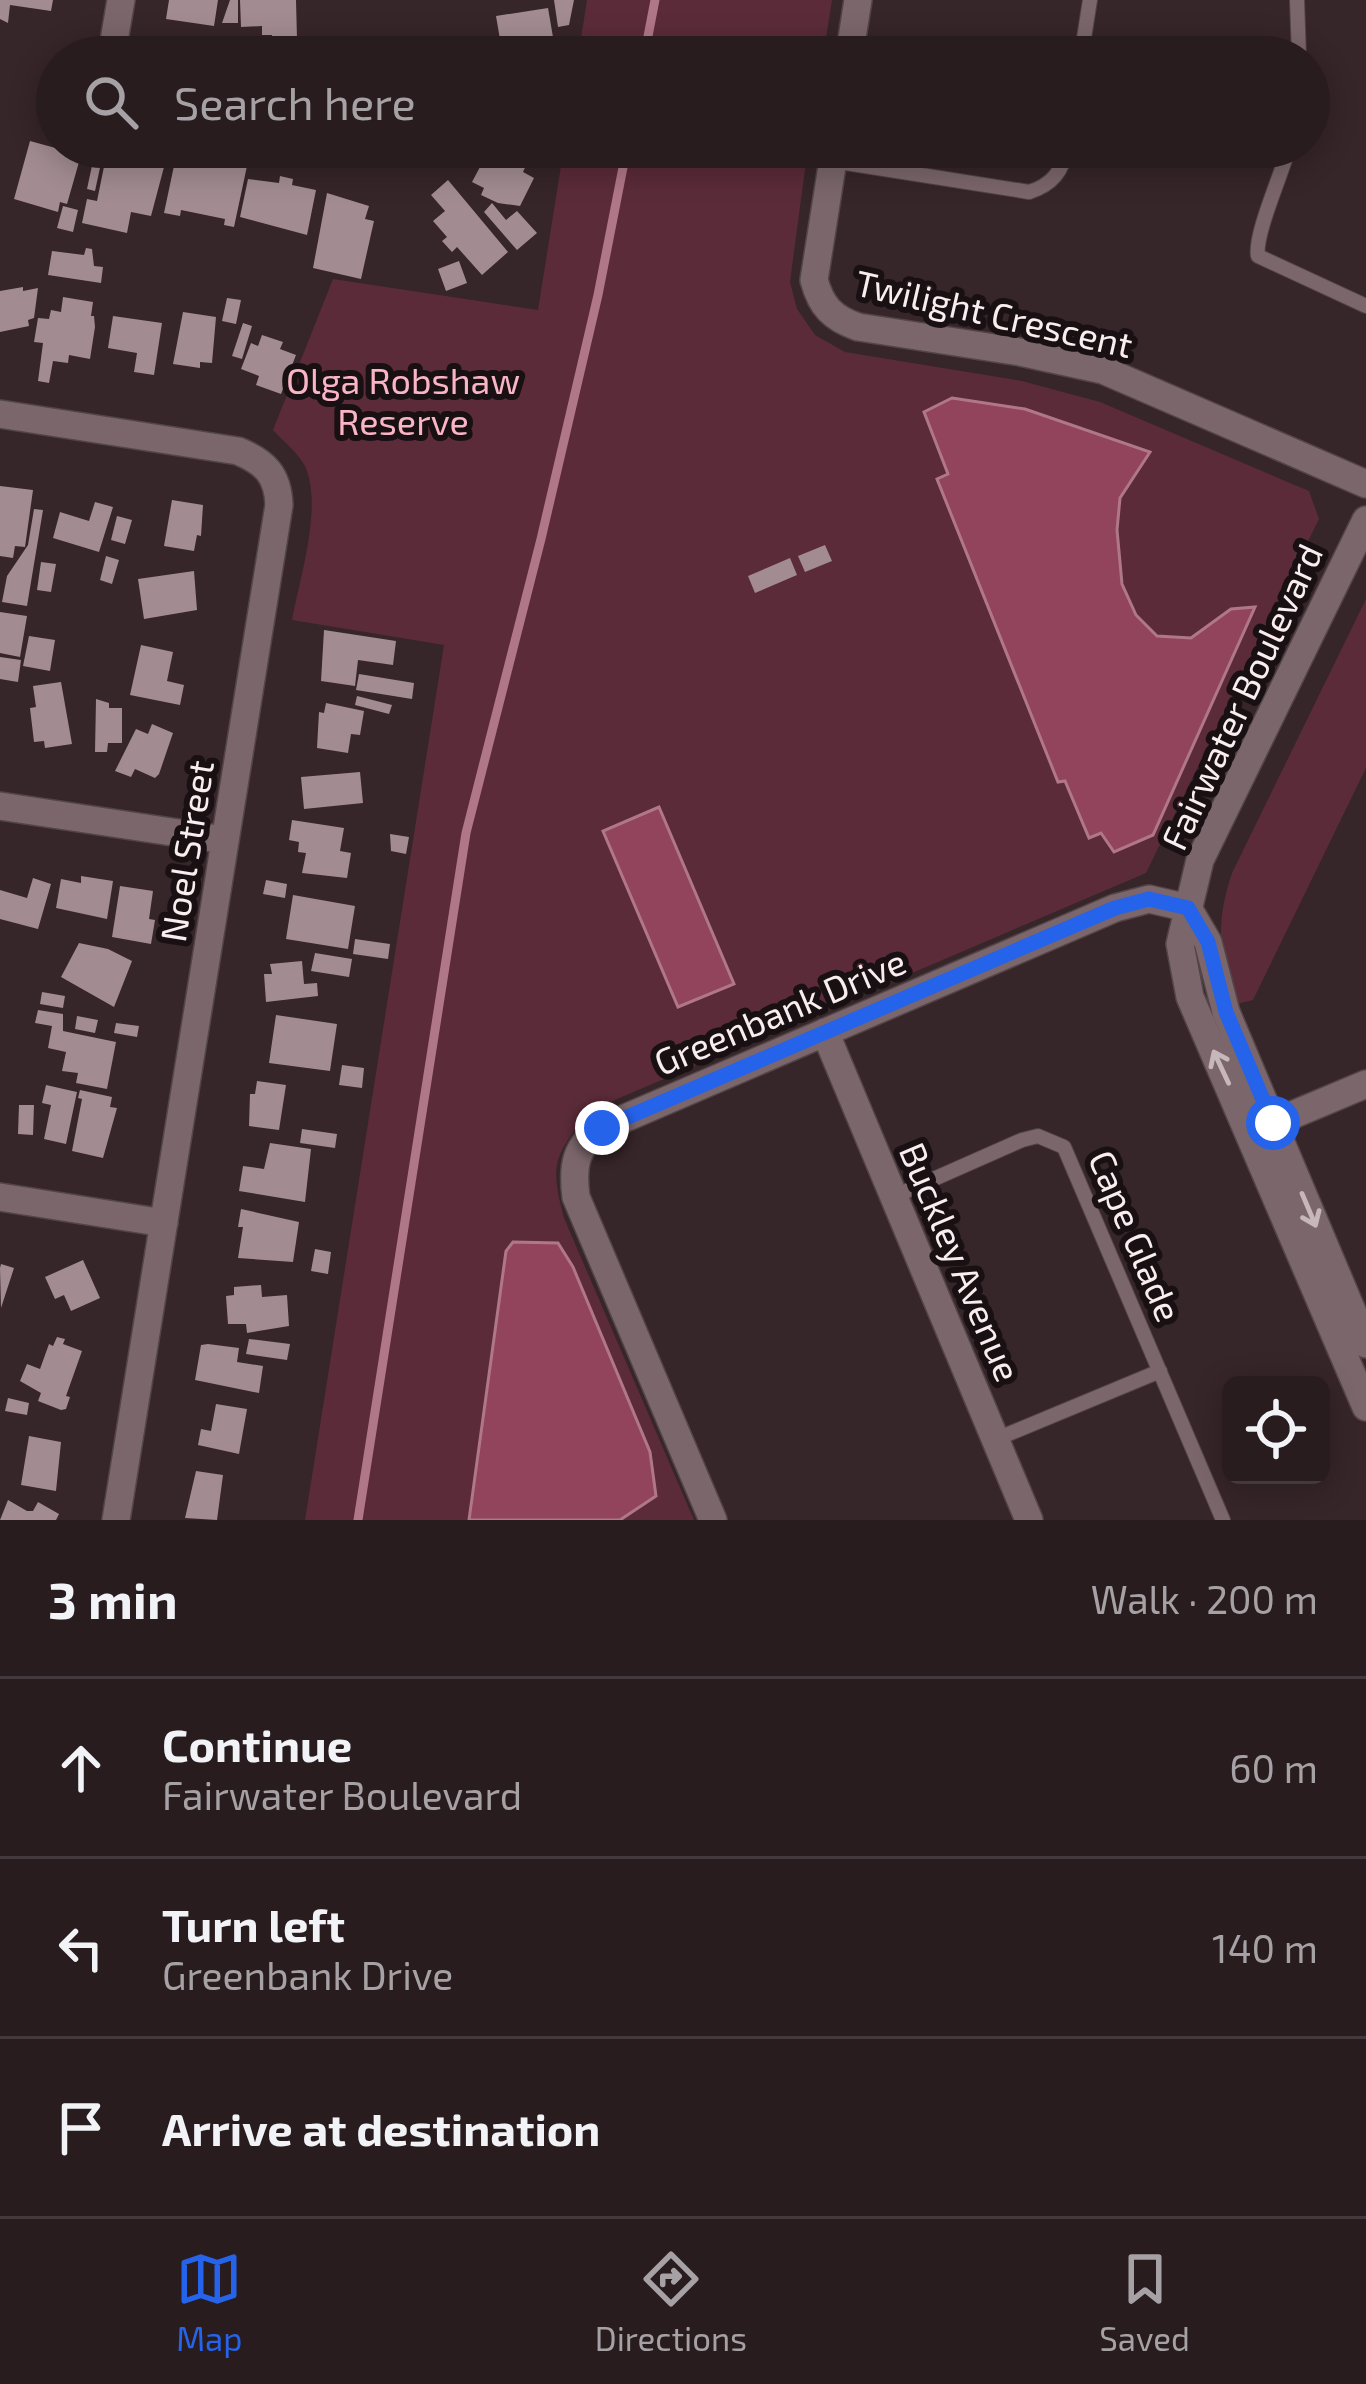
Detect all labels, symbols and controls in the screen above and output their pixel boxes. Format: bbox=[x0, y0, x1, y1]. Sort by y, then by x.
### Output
search box bbox=[36, 36, 1330, 168]
icon: search bbox=[78, 69, 144, 135]
text: Search here bbox=[174, 75, 416, 129]
street label: Twilight Crescent bbox=[852, 260, 1137, 365]
park label: Olga Robshaw Reserve bbox=[286, 358, 520, 442]
street label: Fairwater Boulevard bbox=[1151, 537, 1330, 856]
street label: Noel Street bbox=[150, 757, 221, 945]
street label: Greenbank Drive bbox=[647, 938, 912, 1083]
one-way arrow bbox=[1209, 1050, 1231, 1086]
route start bbox=[1246, 1096, 1300, 1150]
route end bbox=[575, 1101, 629, 1155]
street label: Buckley Avenue bbox=[892, 1136, 1031, 1387]
street label: Cape Glade bbox=[1081, 1143, 1192, 1327]
one-way arrow bbox=[1300, 1192, 1322, 1228]
map controls bbox=[1222, 1376, 1330, 1484]
button: locate bbox=[1222, 1376, 1330, 1484]
text: 3 min bbox=[48, 1568, 178, 1629]
text: Walk · 200 m bbox=[1091, 1575, 1318, 1622]
text: Continue bbox=[162, 1717, 352, 1771]
icon: ahead bbox=[48, 1735, 114, 1801]
text: 60 m bbox=[1229, 1744, 1318, 1791]
text: Fairwater Boulevard bbox=[162, 1771, 522, 1818]
text: Turn left bbox=[162, 1897, 345, 1951]
icon: left bbox=[48, 1915, 114, 1981]
text: 140 m bbox=[1212, 1924, 1318, 1971]
text: Greenbank Drive bbox=[162, 1951, 453, 1998]
icon: arrive bbox=[48, 2095, 114, 2161]
text: Arrive at destination bbox=[162, 2101, 600, 2155]
tab: Map bbox=[176, 2246, 242, 2358]
tab: Directions bbox=[595, 2246, 747, 2358]
tab: Saved bbox=[1099, 2246, 1190, 2358]

